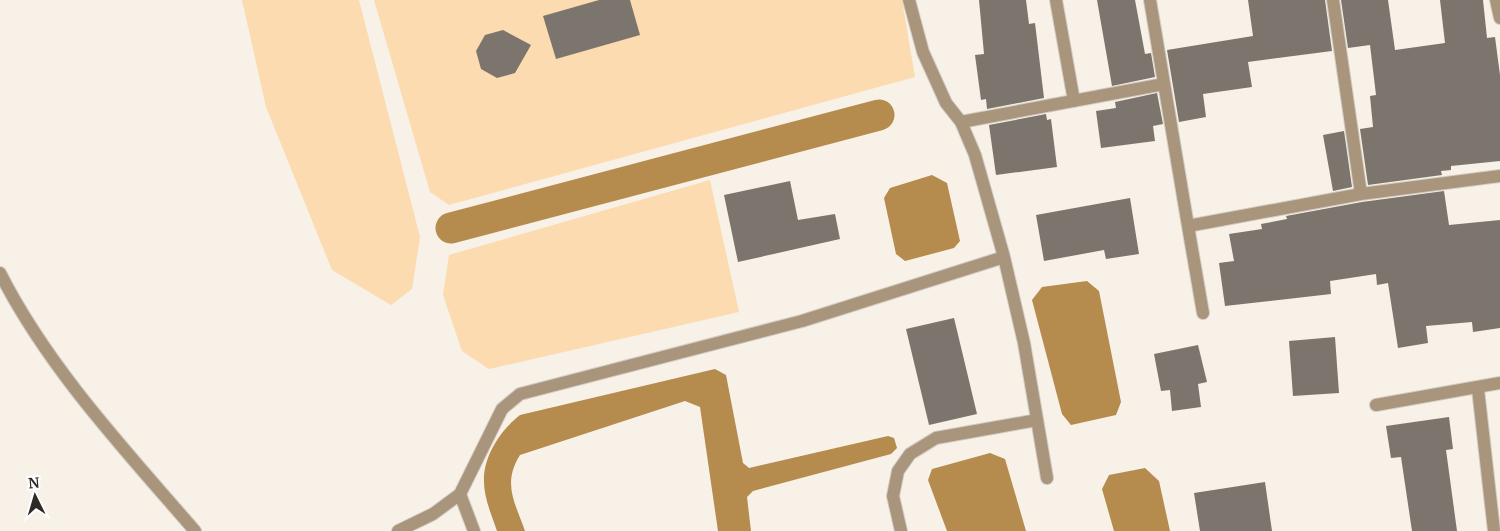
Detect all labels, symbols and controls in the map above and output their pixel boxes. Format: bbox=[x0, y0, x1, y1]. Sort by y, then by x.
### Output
north arrow bbox=[10, 471, 60, 521]
text: N bbox=[28, 474, 40, 492]

